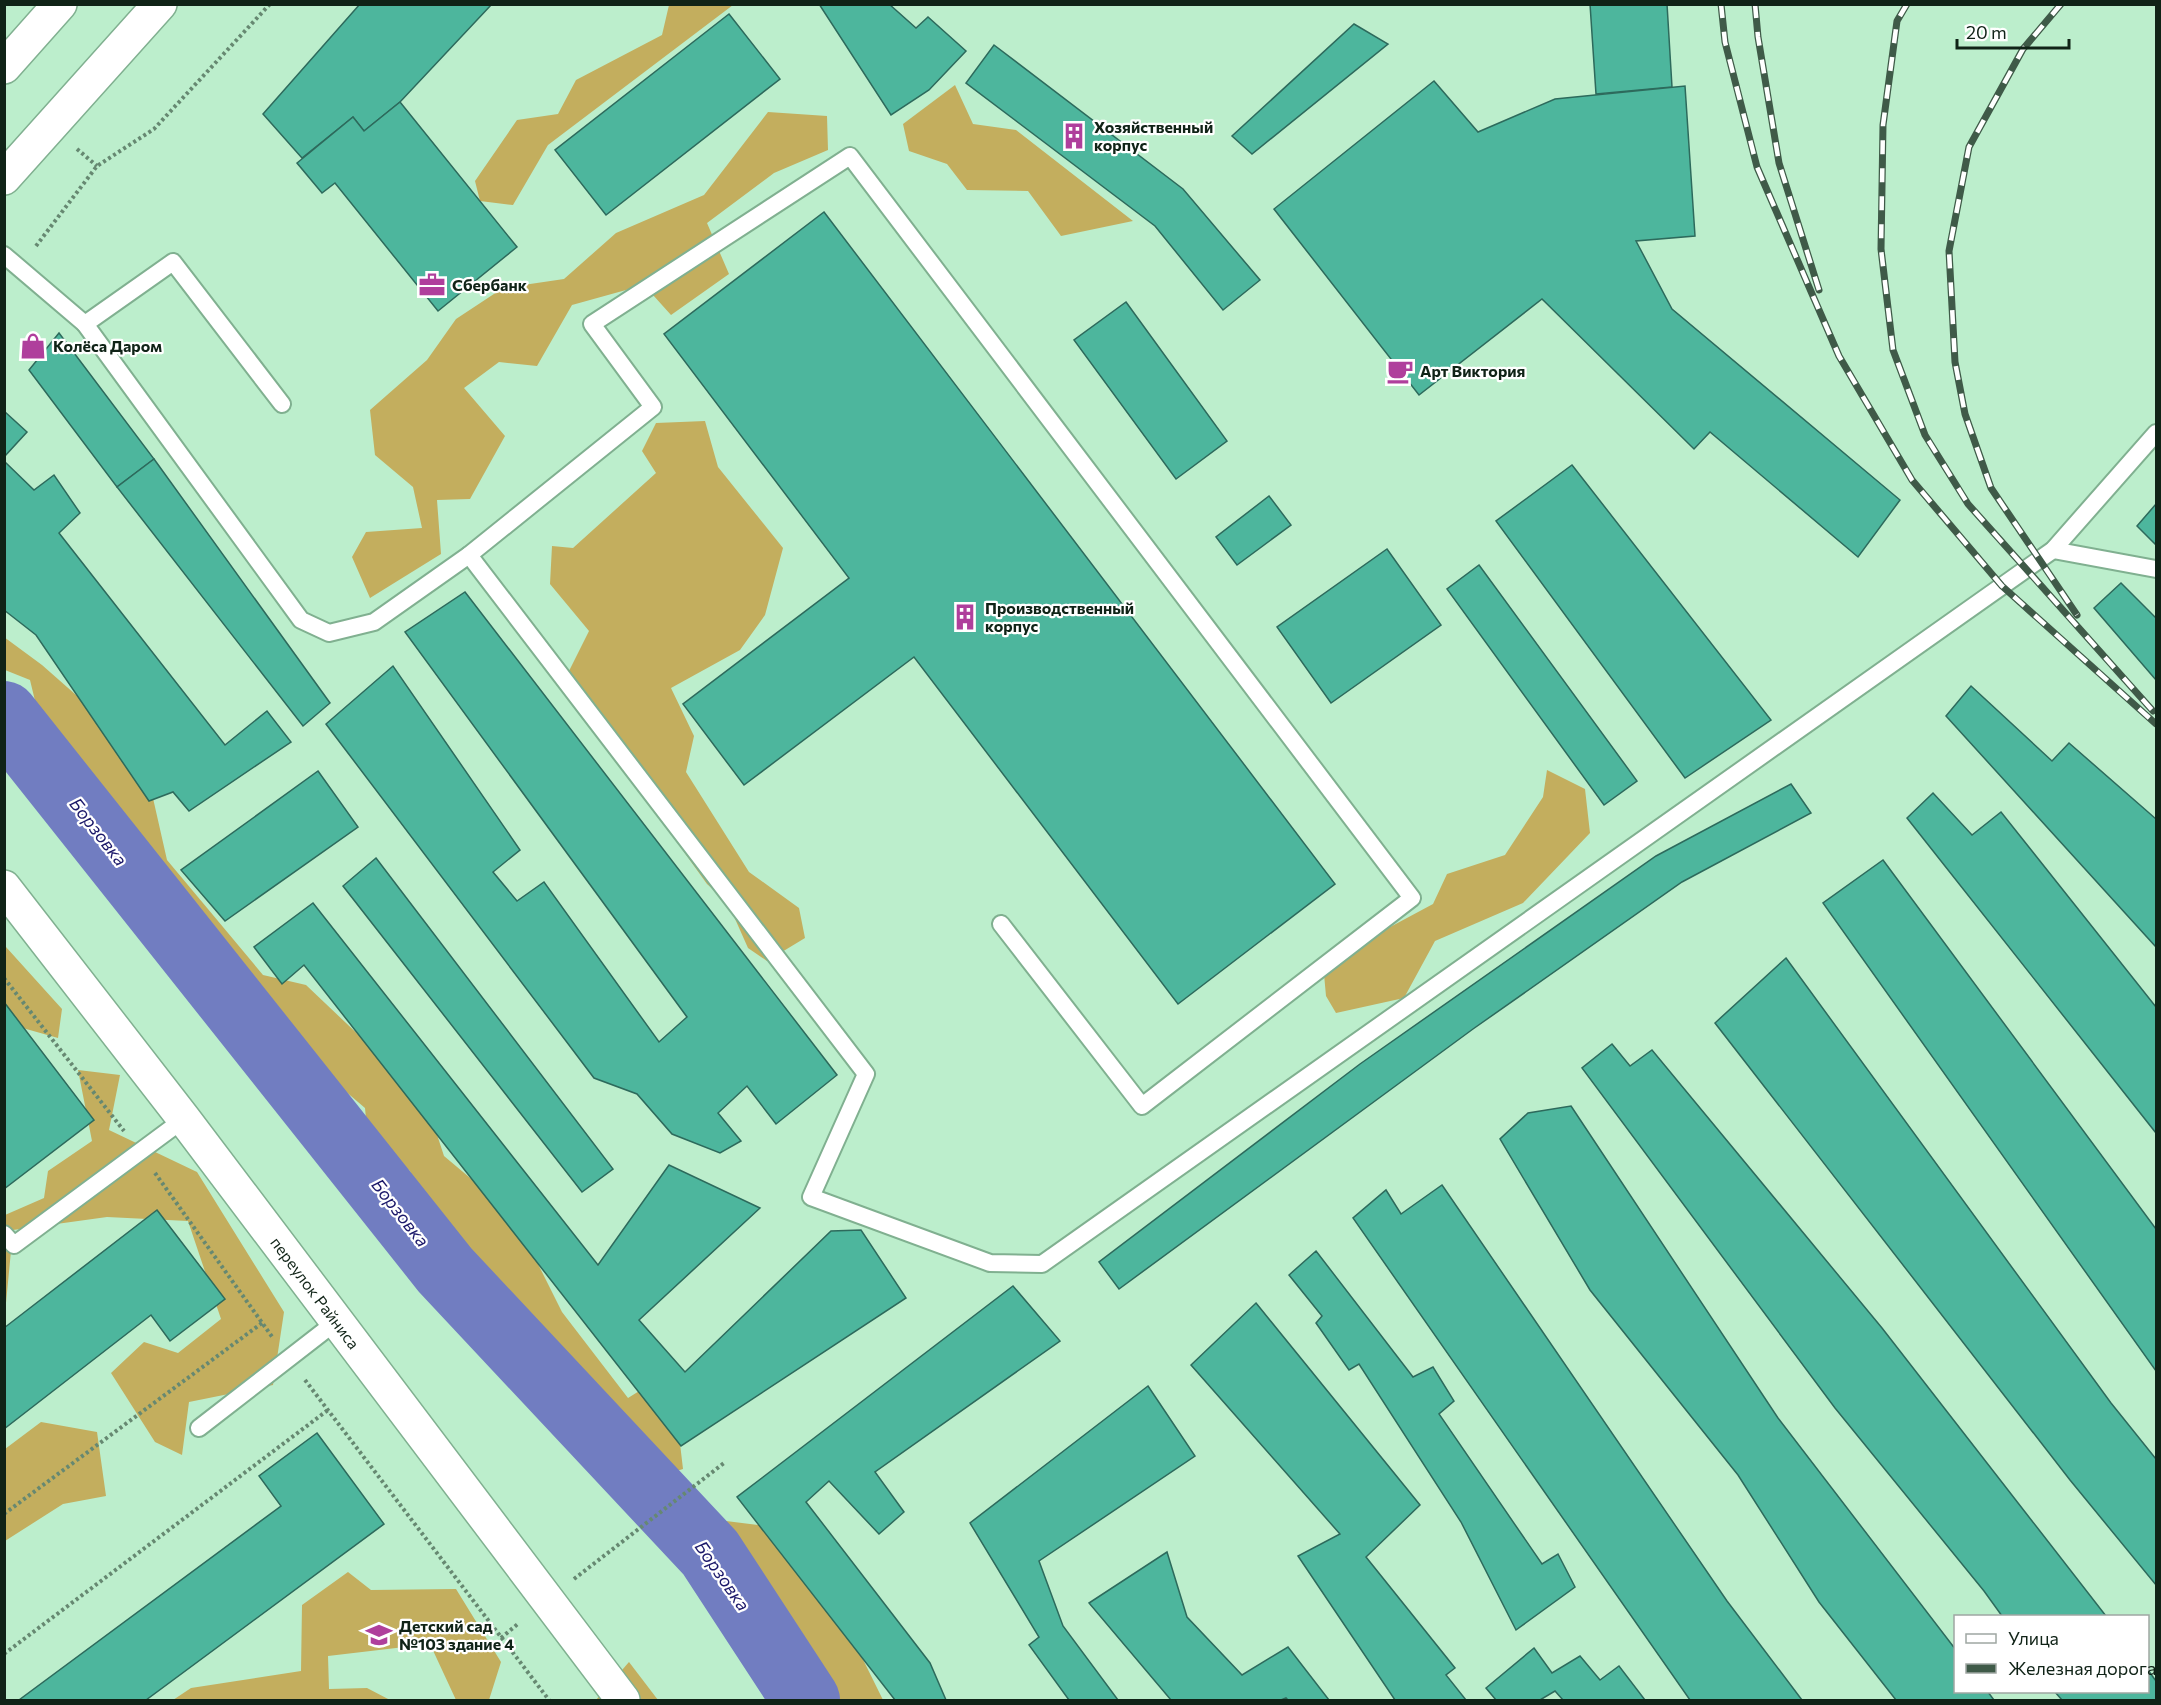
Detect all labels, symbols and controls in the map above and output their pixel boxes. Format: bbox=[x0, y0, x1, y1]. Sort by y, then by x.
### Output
scale bar bbox=[1957, 12, 2070, 50]
text: 20 m bbox=[1966, 21, 2007, 43]
place label: Хозяйственный корпус bbox=[1094, 117, 1213, 154]
building icon: Хозяйственный корпус bbox=[1059, 121, 1089, 151]
office icon: Сбербанк bbox=[417, 270, 447, 300]
place label: Сбербанк bbox=[452, 275, 527, 294]
shop icon: Колёса Даром bbox=[18, 331, 48, 361]
place label: Колёса Даром bbox=[53, 336, 162, 355]
cafe icon: Арт Виктория bbox=[1385, 356, 1415, 386]
place label: Арт Виктория bbox=[1420, 361, 1525, 380]
place label: Производственный корпус bbox=[985, 598, 1134, 635]
building icon: Производственный корпус bbox=[950, 602, 980, 632]
water label: Борзовка bbox=[65, 793, 132, 870]
water label: Борзовка bbox=[367, 1174, 434, 1251]
street label: переулок Райниса bbox=[267, 1233, 364, 1352]
water label: Борзовка bbox=[691, 1536, 755, 1615]
legend bbox=[1954, 1615, 2149, 1693]
place label: Детский сад №103 здание 4 bbox=[399, 1616, 514, 1653]
school or university icon: Детский сад №103 здание 4 bbox=[364, 1620, 394, 1650]
text: Улица bbox=[2008, 1627, 2059, 1649]
text: Железная дорога bbox=[2008, 1657, 2156, 1679]

